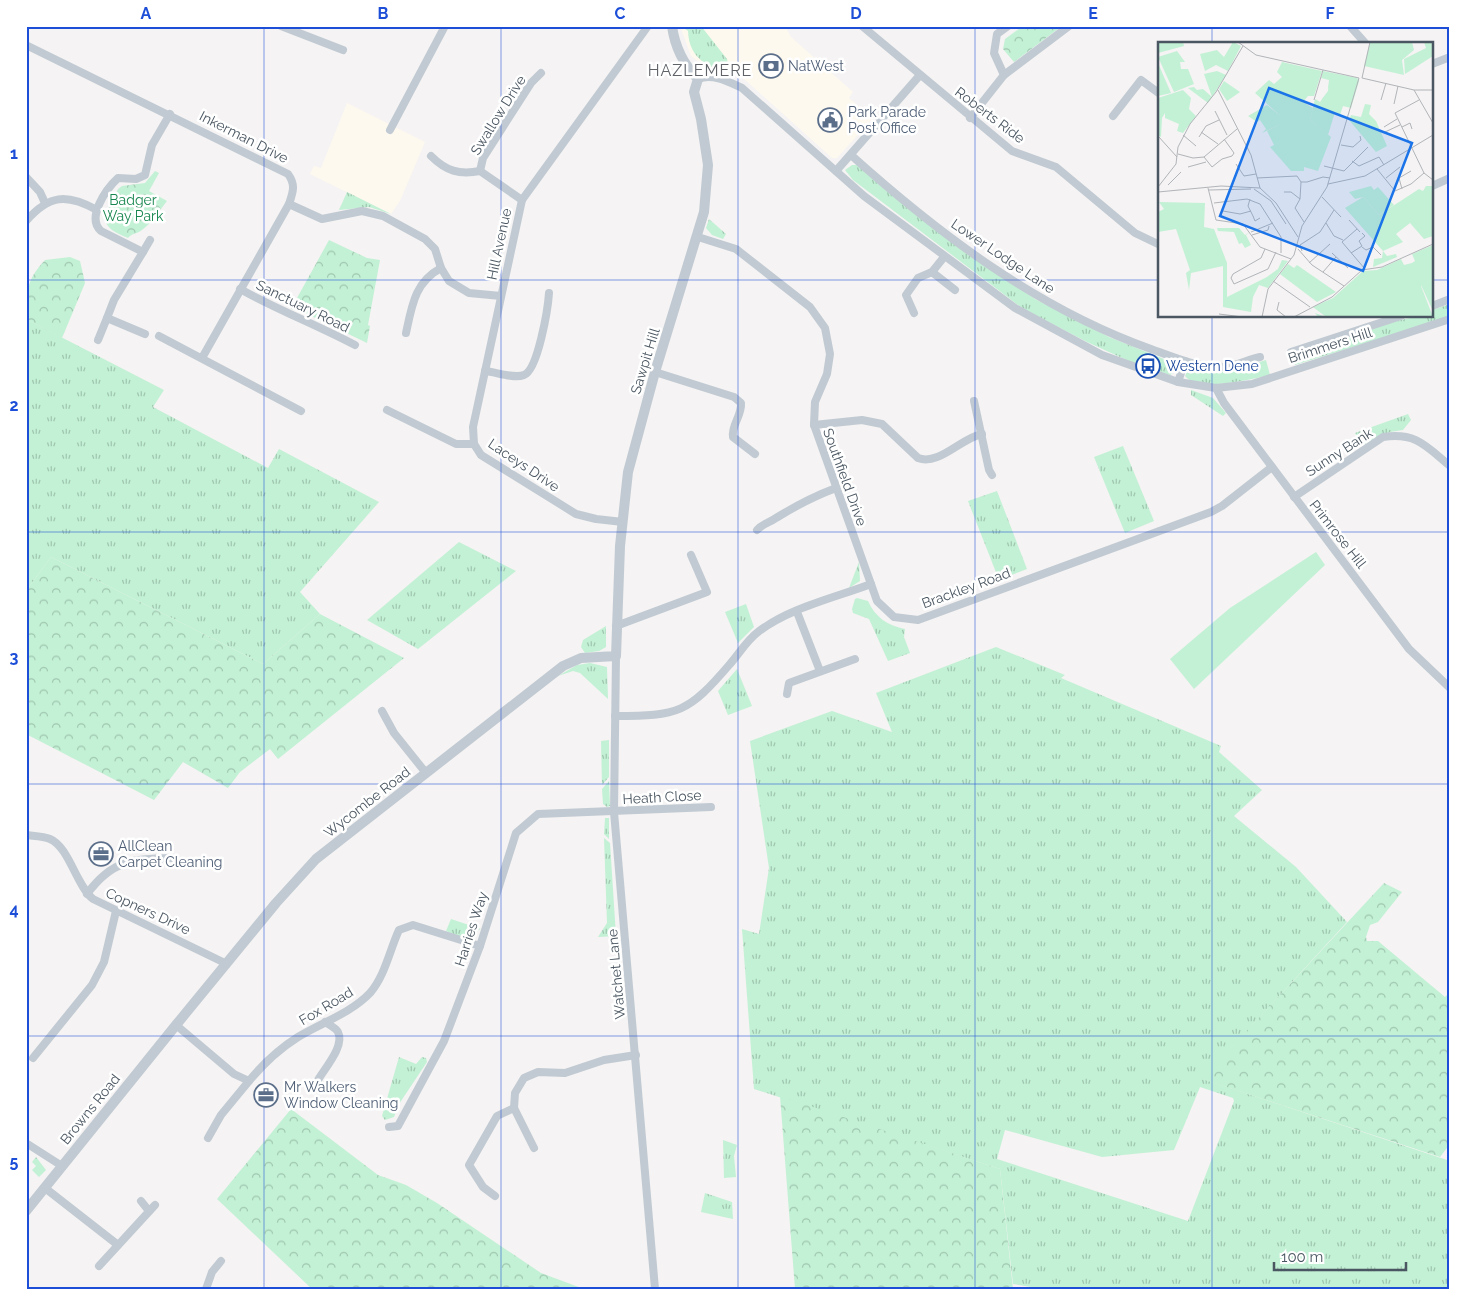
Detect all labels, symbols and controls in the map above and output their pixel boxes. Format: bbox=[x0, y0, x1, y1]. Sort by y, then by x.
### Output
text: A bbox=[141, 4, 152, 23]
text: B bbox=[378, 4, 389, 23]
text: C bbox=[615, 4, 626, 23]
text: D bbox=[850, 4, 862, 23]
text: E bbox=[1088, 4, 1098, 23]
text: F bbox=[1325, 4, 1335, 23]
inset map bbox=[1158, 42, 1434, 318]
bank icon: NatWest bbox=[758, 53, 784, 79]
place label: NatWest bbox=[788, 58, 844, 74]
district label: HAZLEMERE bbox=[648, 61, 752, 80]
street label: Swallow Drive bbox=[467, 72, 529, 158]
street label: Roberts Ride bbox=[952, 84, 1028, 146]
place label: Park Parade Post Office bbox=[848, 104, 926, 136]
public building icon: Park Parade Post Office bbox=[817, 107, 843, 133]
street label: Inkerman Drive bbox=[197, 108, 291, 166]
text: 1 bbox=[10, 144, 18, 163]
park label: Badger Way Park bbox=[103, 192, 164, 224]
street label: Hill Avenue bbox=[484, 207, 514, 281]
street label: Lower Lodge Lane bbox=[948, 215, 1058, 297]
street label: Sanctuary Road bbox=[254, 276, 352, 336]
street label: Brimmers Hill bbox=[1286, 324, 1374, 366]
street label: Sawpit Hill bbox=[627, 326, 663, 396]
bus stop icon: Western Dene bbox=[1135, 353, 1161, 379]
place label: Western Dene bbox=[1166, 358, 1259, 374]
text: 2 bbox=[9, 396, 19, 415]
street label: Sunny Bank bbox=[1303, 424, 1376, 479]
street label: Southfield Drive bbox=[820, 426, 870, 528]
street label: Laceys Drive bbox=[485, 435, 563, 495]
street label: Primrose Hill bbox=[1306, 497, 1370, 571]
street label: Brackley Road bbox=[920, 565, 1012, 611]
text: 3 bbox=[10, 648, 19, 667]
street label: Wycombe Road bbox=[321, 763, 413, 841]
street label: Heath Close bbox=[622, 787, 702, 807]
place label: AllClean Carpet Cleaning bbox=[118, 838, 223, 870]
office icon: AllClean Carpet Cleaning bbox=[88, 841, 114, 867]
street label: Copners Drive bbox=[103, 884, 193, 938]
street label: Harries Way bbox=[451, 889, 491, 968]
text: 4 bbox=[9, 900, 19, 919]
street label: Watchet Lane bbox=[604, 928, 628, 1020]
street label: Fox Road bbox=[296, 984, 356, 1028]
street label: Browns Road bbox=[57, 1071, 123, 1147]
place label: Mr Walkers Window Cleaning bbox=[284, 1079, 399, 1111]
office icon: Mr Walkers Window Cleaning bbox=[253, 1082, 279, 1108]
text: 5 bbox=[10, 1152, 19, 1171]
scale bar bbox=[1274, 1240, 1406, 1272]
text: 100 m bbox=[1281, 1248, 1323, 1266]

